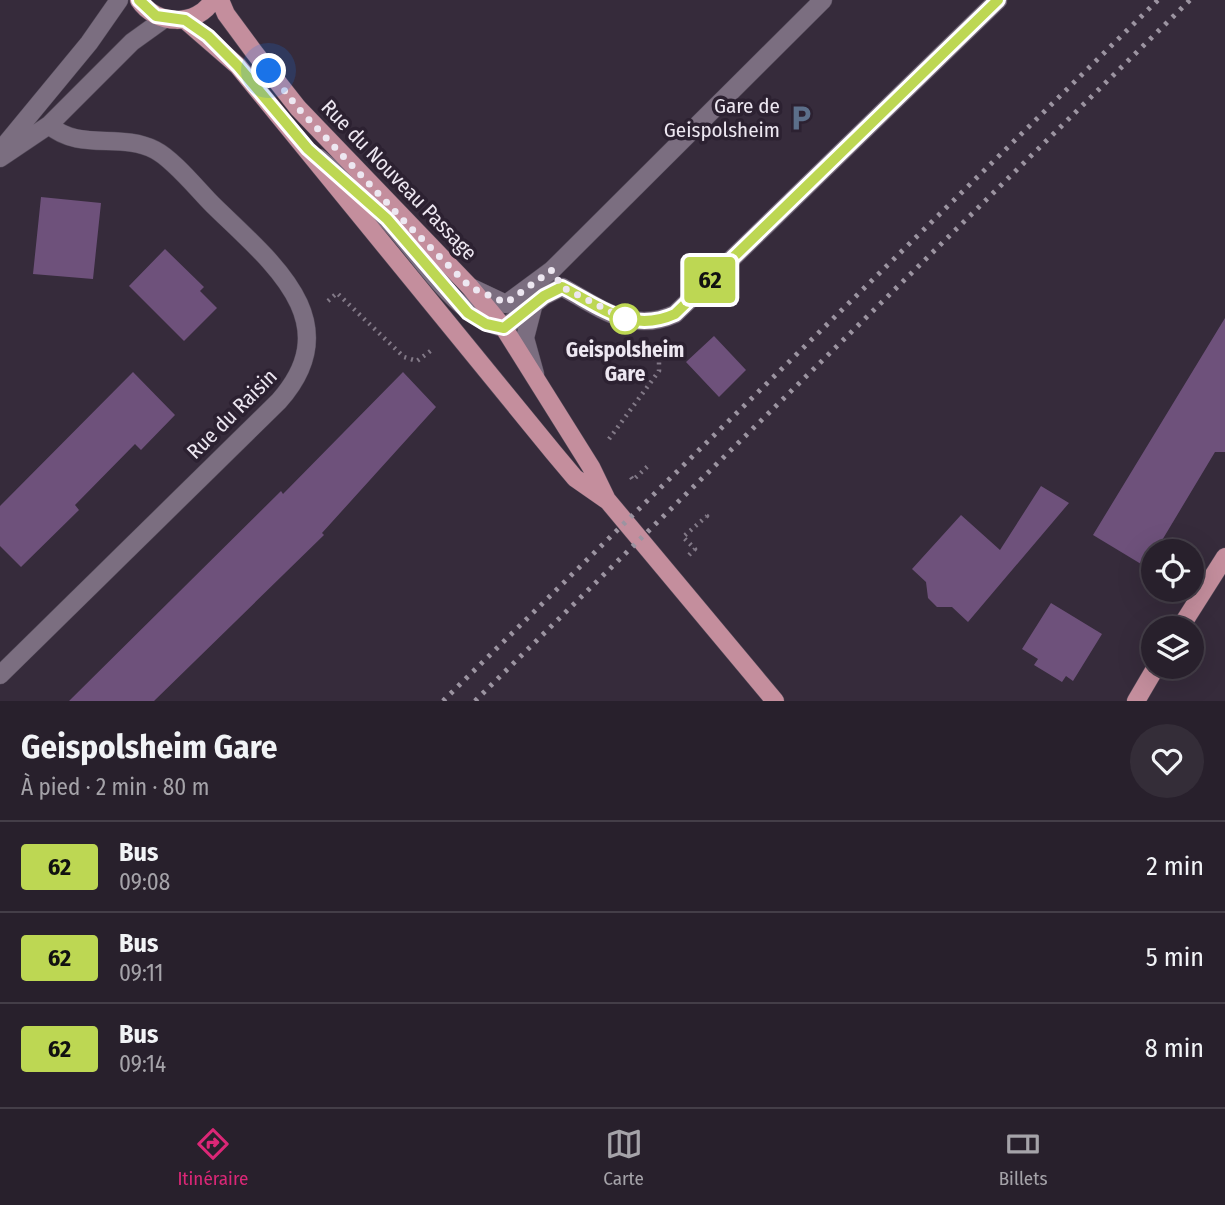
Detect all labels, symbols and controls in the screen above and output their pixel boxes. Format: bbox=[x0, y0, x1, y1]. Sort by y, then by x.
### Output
your location bbox=[251, 53, 286, 88]
place label: Gare de Geispolsheim bbox=[664, 93, 780, 143]
street label: Rue du Nouveau Passage bbox=[316, 94, 482, 266]
parking icon: Gare de Geispolsheim bbox=[786, 103, 816, 133]
line badge: 62 bbox=[678, 257, 742, 303]
text: 62 bbox=[698, 266, 722, 294]
marker: Geispolsheim Gare bbox=[610, 304, 640, 334]
place label: Geispolsheim Gare bbox=[566, 337, 684, 387]
street label: Rue du Raisin bbox=[181, 363, 283, 465]
map controls bbox=[1141, 539, 1204, 679]
button: locate bbox=[1141, 539, 1204, 602]
button: layers bbox=[1141, 616, 1204, 679]
button: heart bbox=[1130, 724, 1204, 798]
text: Geispolsheim Gare bbox=[21, 727, 278, 767]
text: À pied · 2 min · 80 m bbox=[21, 773, 209, 801]
text: Bus bbox=[119, 837, 158, 868]
text: 2 min bbox=[1146, 851, 1204, 882]
text: 62 bbox=[48, 853, 71, 881]
text: 09:08 bbox=[119, 868, 170, 896]
text: Bus bbox=[119, 928, 158, 959]
text: 5 min bbox=[1146, 942, 1204, 973]
text: 62 bbox=[48, 944, 71, 972]
text: 09:11 bbox=[119, 959, 164, 987]
text: Bus bbox=[119, 1019, 158, 1050]
text: 8 min bbox=[1145, 1033, 1204, 1064]
text: 62 bbox=[48, 1035, 71, 1063]
text: 09:14 bbox=[119, 1050, 166, 1078]
tab: Itinéraire bbox=[177, 1125, 248, 1190]
tab: Carte bbox=[603, 1125, 644, 1190]
tab: Billets bbox=[999, 1125, 1048, 1190]

